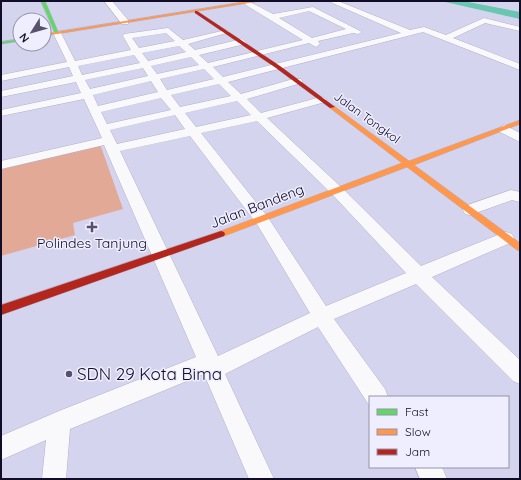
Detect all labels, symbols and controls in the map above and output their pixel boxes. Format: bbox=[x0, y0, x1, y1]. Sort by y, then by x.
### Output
north arrow bbox=[12, 12, 52, 52]
text: N bbox=[16, 31, 32, 45]
street label: Jalan Tongkol bbox=[331, 89, 403, 147]
street label: Jalan Bandeng bbox=[208, 180, 306, 232]
marker: Polindes Tanjung bbox=[86, 221, 98, 233]
place label: Polindes Tanjung bbox=[37, 234, 147, 252]
place label: SDN 29 Kota Bima bbox=[77, 363, 222, 384]
marker: SDN 29 Kota Bima bbox=[64, 369, 74, 379]
legend bbox=[369, 396, 509, 468]
text: Fast bbox=[405, 404, 429, 419]
text: Slow bbox=[405, 424, 431, 439]
text: Jam bbox=[405, 444, 430, 459]

